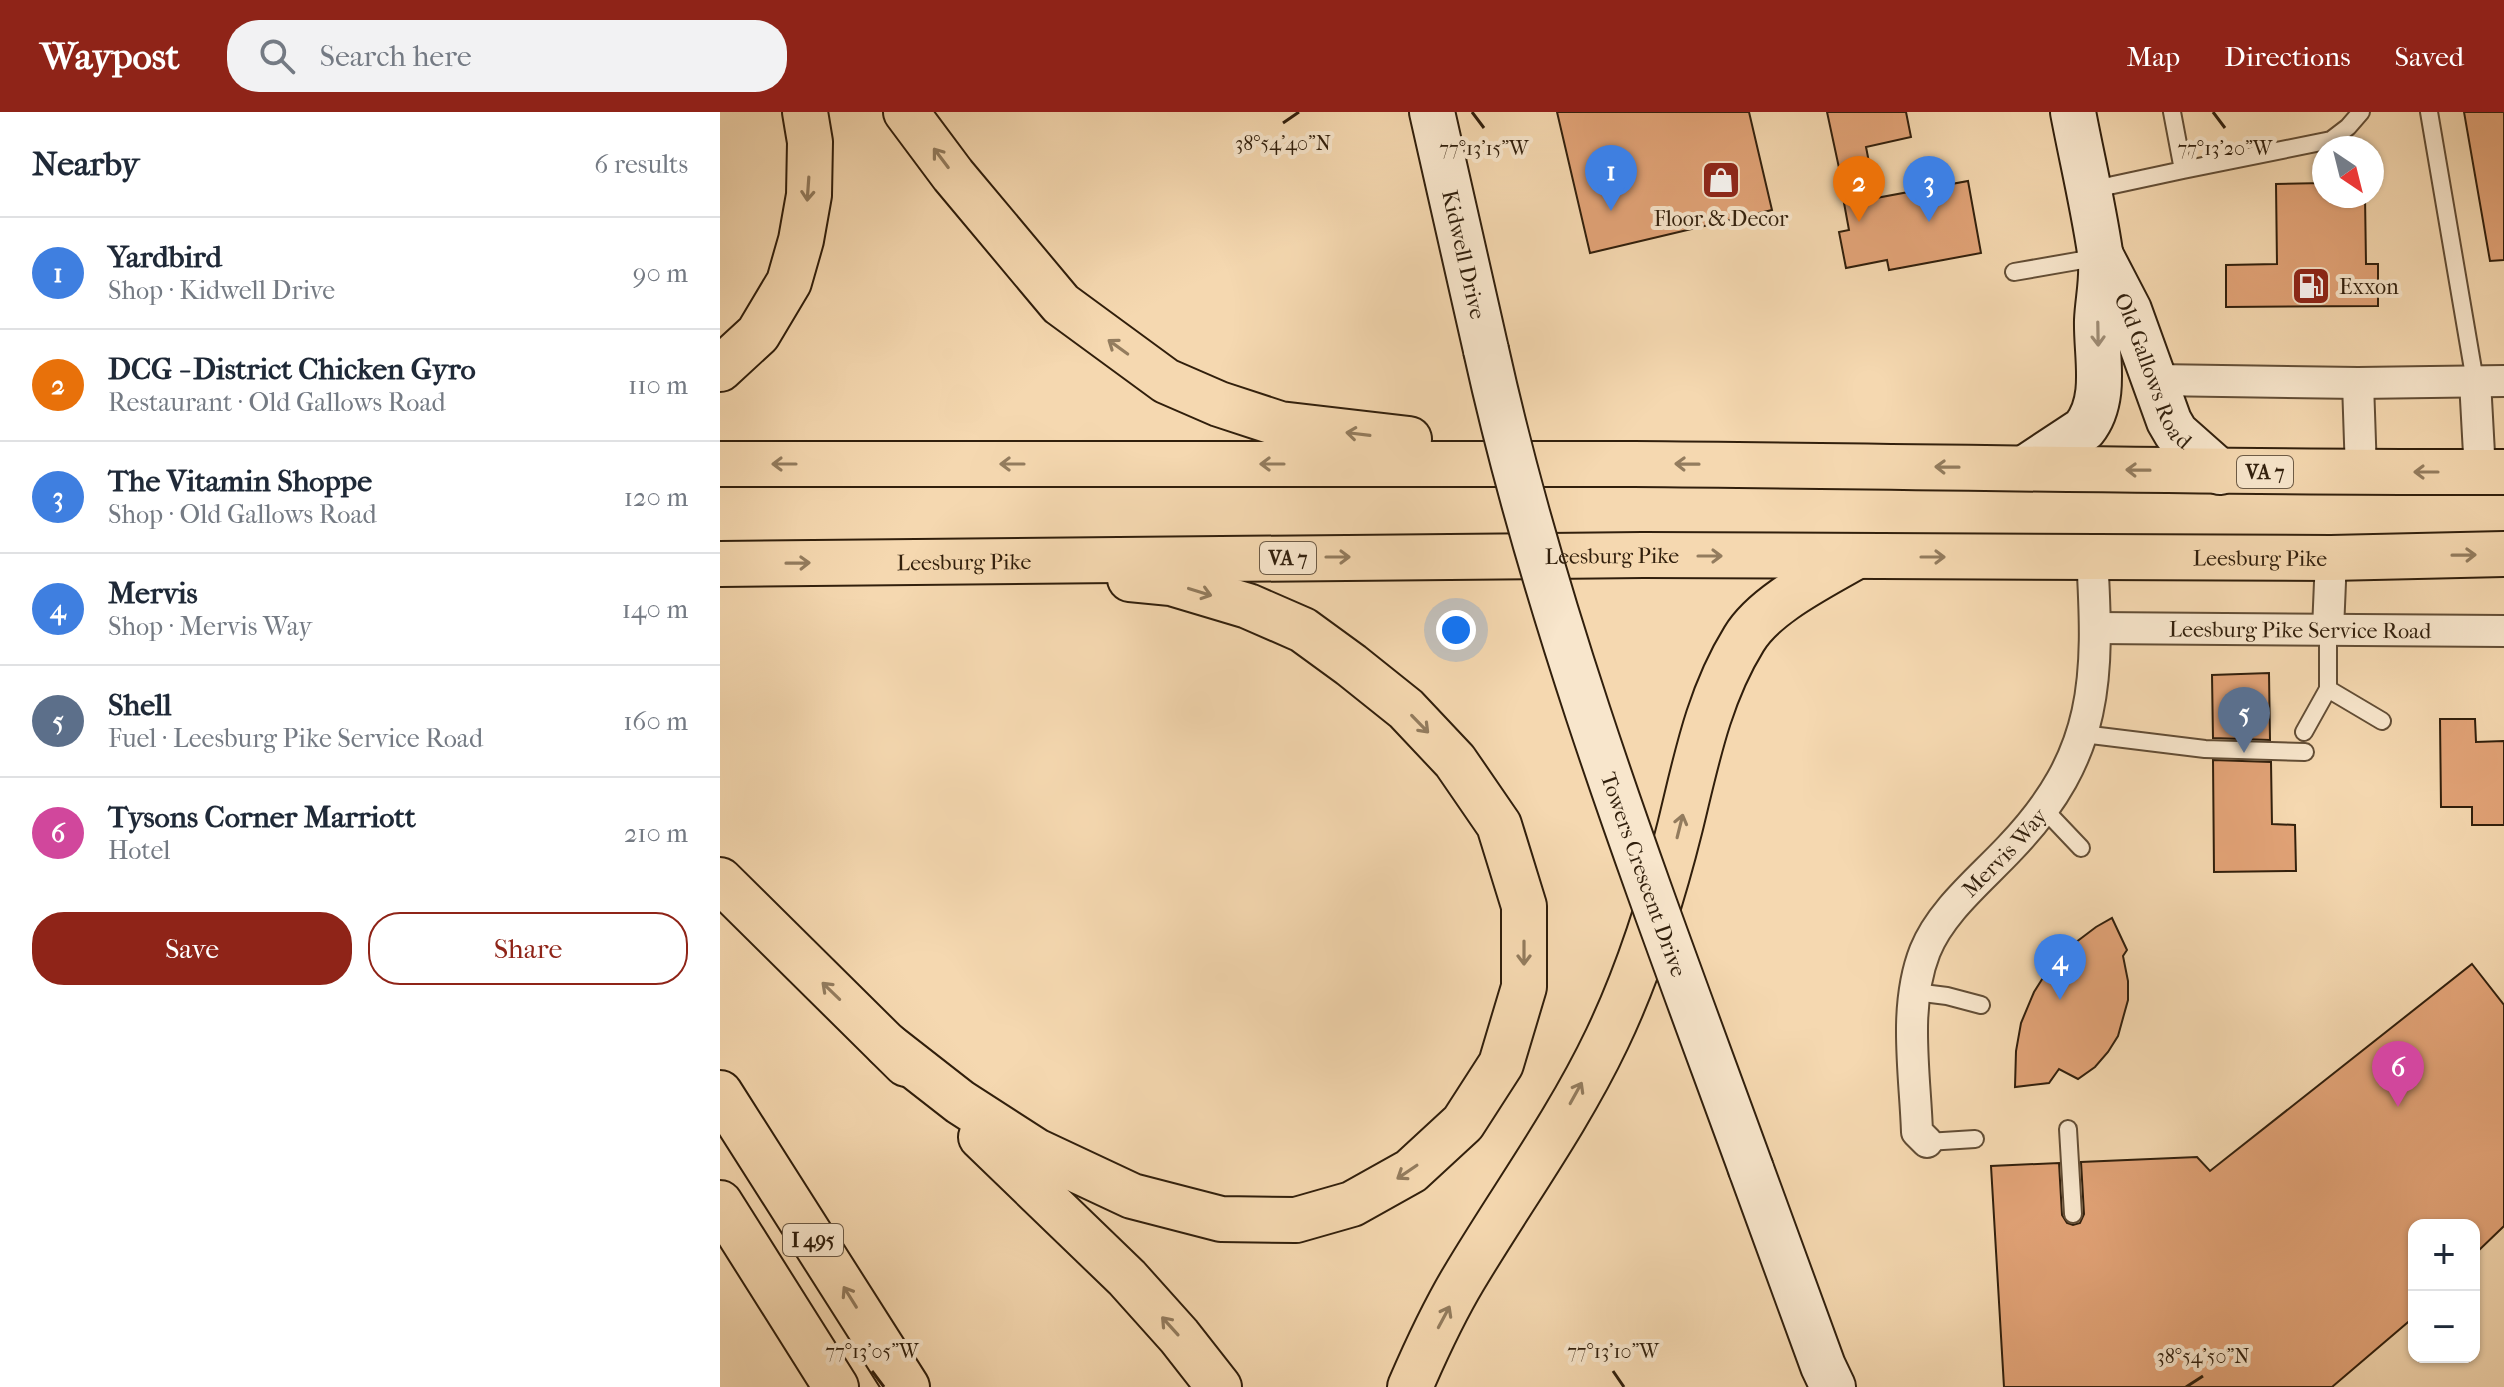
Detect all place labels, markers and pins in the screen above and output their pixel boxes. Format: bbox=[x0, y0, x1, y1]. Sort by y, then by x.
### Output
pin: 1 bbox=[1585, 145, 1637, 211]
pin: 2 bbox=[1833, 156, 1885, 222]
pin: 3 bbox=[1903, 156, 1955, 222]
shop icon: Floor & Decor bbox=[1700, 159, 1742, 201]
place label: Floor & Decor bbox=[1654, 206, 1789, 232]
fuel station icon: Exxon bbox=[2290, 265, 2332, 307]
place label: Exxon bbox=[2339, 274, 2399, 300]
pin: 5 bbox=[2218, 687, 2270, 753]
pin: 4 bbox=[2034, 934, 2086, 1000]
pin: 6 bbox=[2372, 1041, 2424, 1107]

